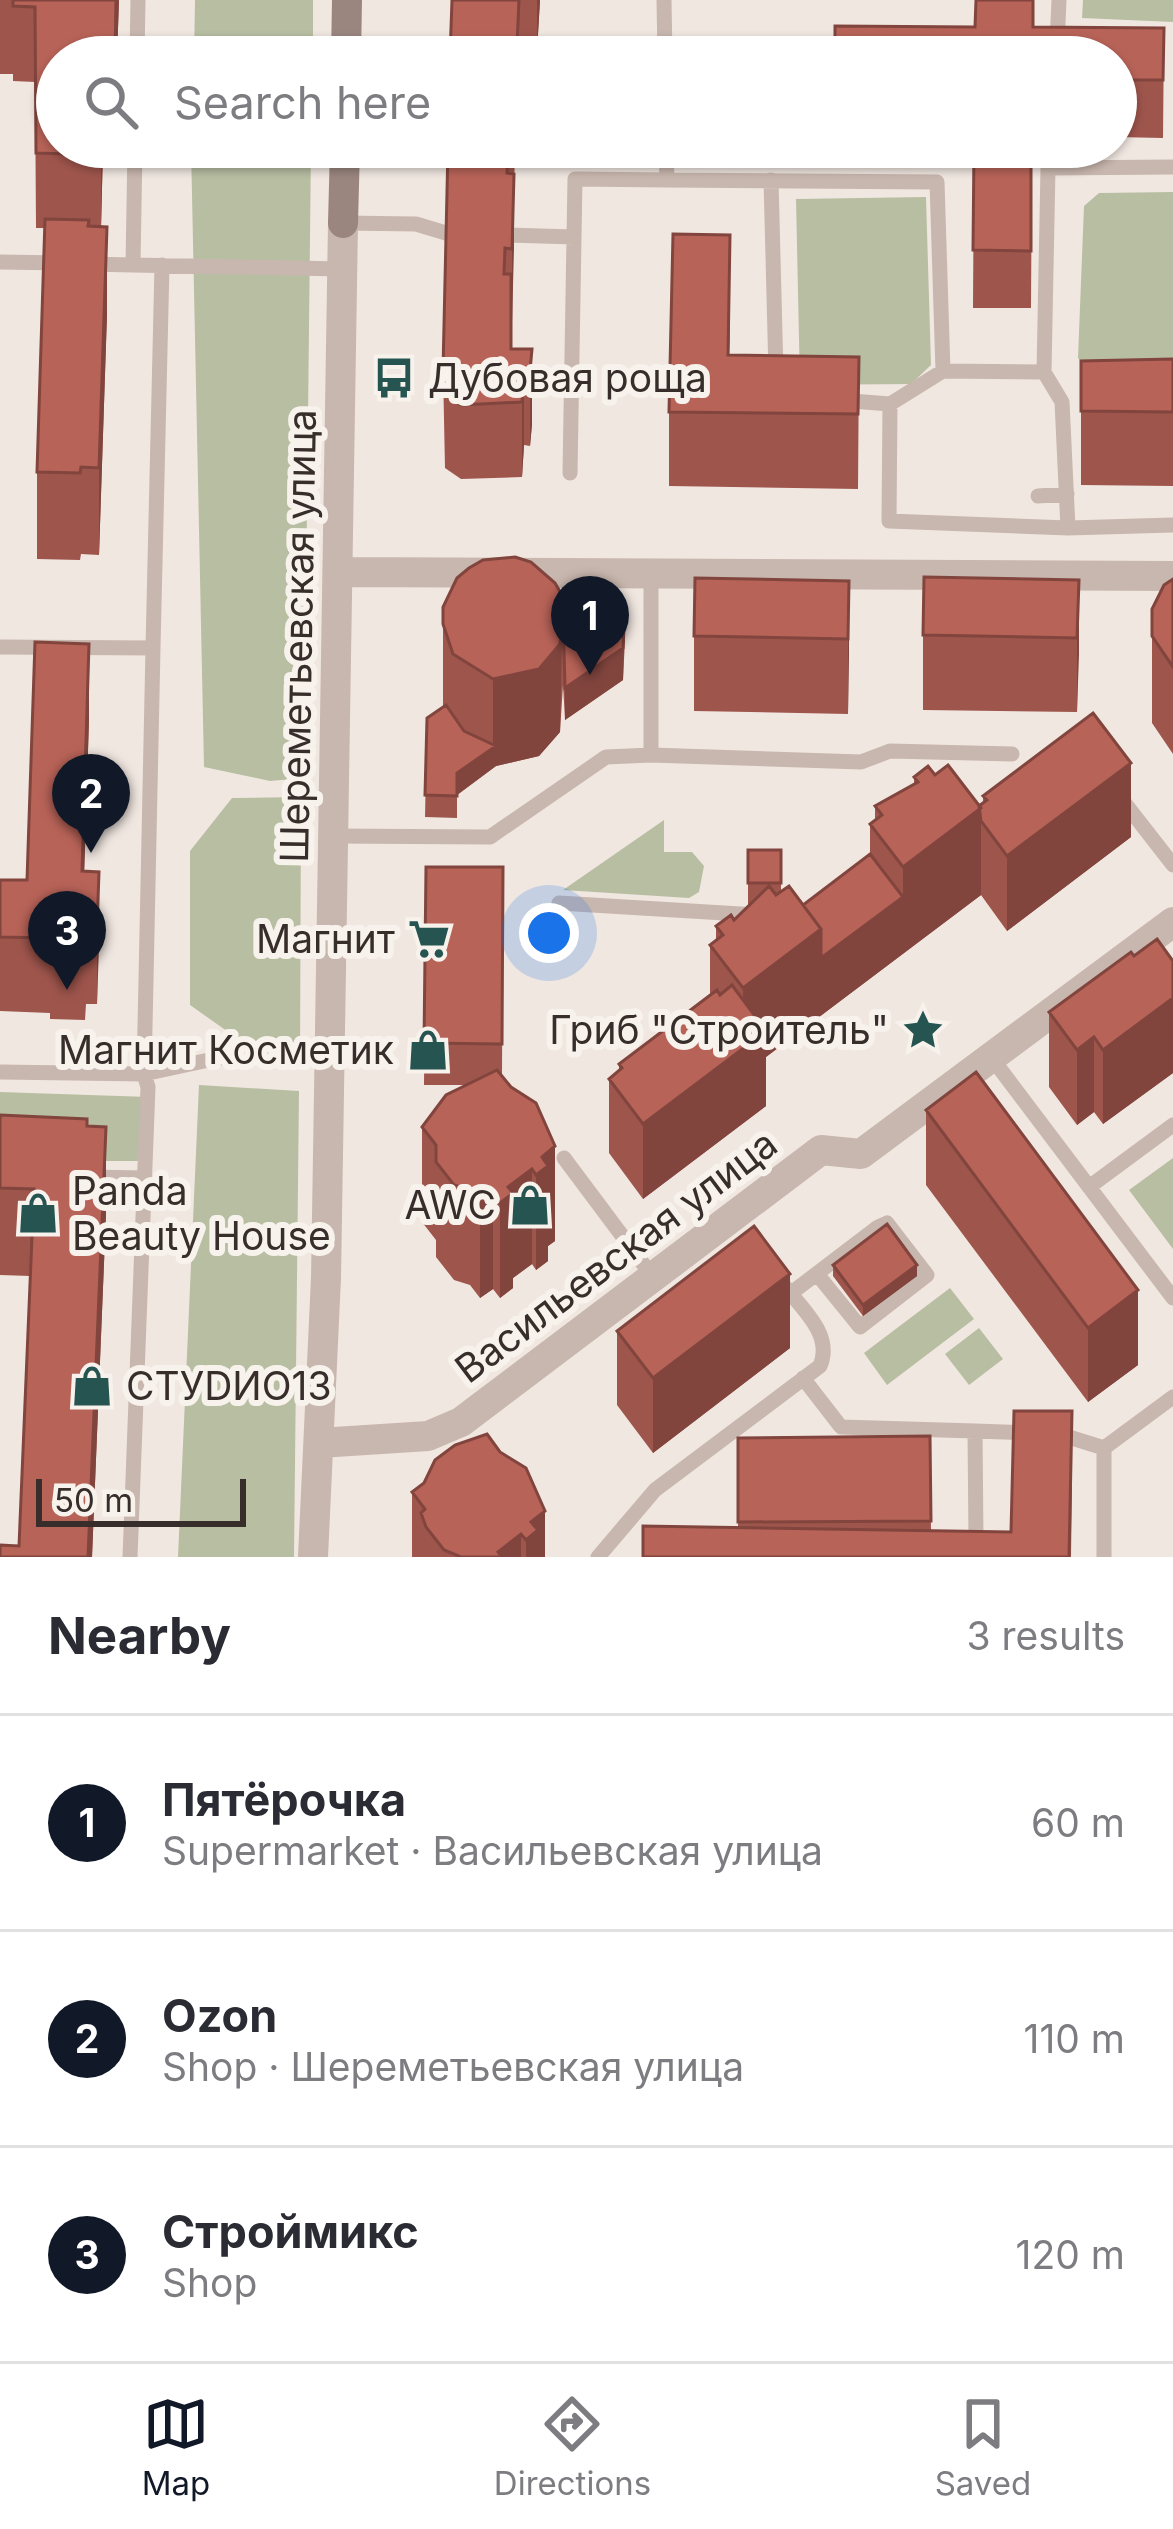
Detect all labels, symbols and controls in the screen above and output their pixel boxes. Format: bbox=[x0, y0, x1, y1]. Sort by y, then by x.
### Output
search box bbox=[36, 36, 1137, 168]
icon: search bbox=[78, 69, 144, 135]
text: Search here bbox=[174, 75, 431, 130]
place label: Дубовая роща bbox=[428, 354, 707, 401]
bus stop icon: Дубовая роща bbox=[371, 355, 417, 401]
street label: Шереметьевская улица bbox=[270, 409, 325, 863]
pin: 1 bbox=[551, 576, 629, 675]
pin: 2 bbox=[52, 754, 130, 853]
pin: 3 bbox=[28, 891, 106, 990]
your location bbox=[519, 903, 579, 963]
place label: Магнит bbox=[256, 915, 395, 962]
supermarket icon: Магнит bbox=[406, 916, 452, 962]
place label: Гриб "Строитель" bbox=[549, 1006, 889, 1053]
place icon: Гриб "Строитель" bbox=[900, 1007, 946, 1053]
place label: Магнит Косметик bbox=[58, 1026, 394, 1073]
shop icon: Магнит Косметик bbox=[405, 1027, 451, 1073]
street label: Васильевская улица bbox=[446, 1119, 786, 1392]
place label: Panda Beauty House bbox=[72, 1167, 331, 1259]
place label: AWC bbox=[404, 1181, 496, 1228]
shop icon: AWC bbox=[507, 1182, 553, 1228]
shop icon: Panda Beauty House bbox=[15, 1190, 61, 1236]
place label: СТУDИО13 bbox=[126, 1362, 331, 1409]
shop icon: СТУDИО13 bbox=[69, 1363, 115, 1409]
scale bar bbox=[36, 1473, 246, 1526]
text: 50 m bbox=[54, 1480, 133, 1520]
text: Nearby bbox=[48, 1605, 231, 1666]
text: 3 results bbox=[967, 1612, 1125, 1659]
text: Пятёрочка bbox=[162, 1772, 406, 1827]
text: 1 bbox=[79, 1799, 95, 1846]
text: 60 m bbox=[1031, 1799, 1125, 1846]
text: Supermarket · Васильевская улица bbox=[162, 1827, 823, 1874]
text: Ozon bbox=[162, 1988, 277, 2043]
text: 2 bbox=[75, 2015, 99, 2062]
text: 110 m bbox=[1024, 2015, 1125, 2062]
text: Shop · Шереметьевская улица bbox=[162, 2043, 744, 2090]
text: Строймикс bbox=[162, 2204, 419, 2259]
text: 3 bbox=[74, 2231, 100, 2278]
text: 120 m bbox=[1016, 2231, 1125, 2278]
text: Shop bbox=[162, 2259, 257, 2306]
tab: Map bbox=[142, 2391, 210, 2503]
tab: Directions bbox=[494, 2391, 651, 2503]
tab: Saved bbox=[935, 2391, 1031, 2503]

